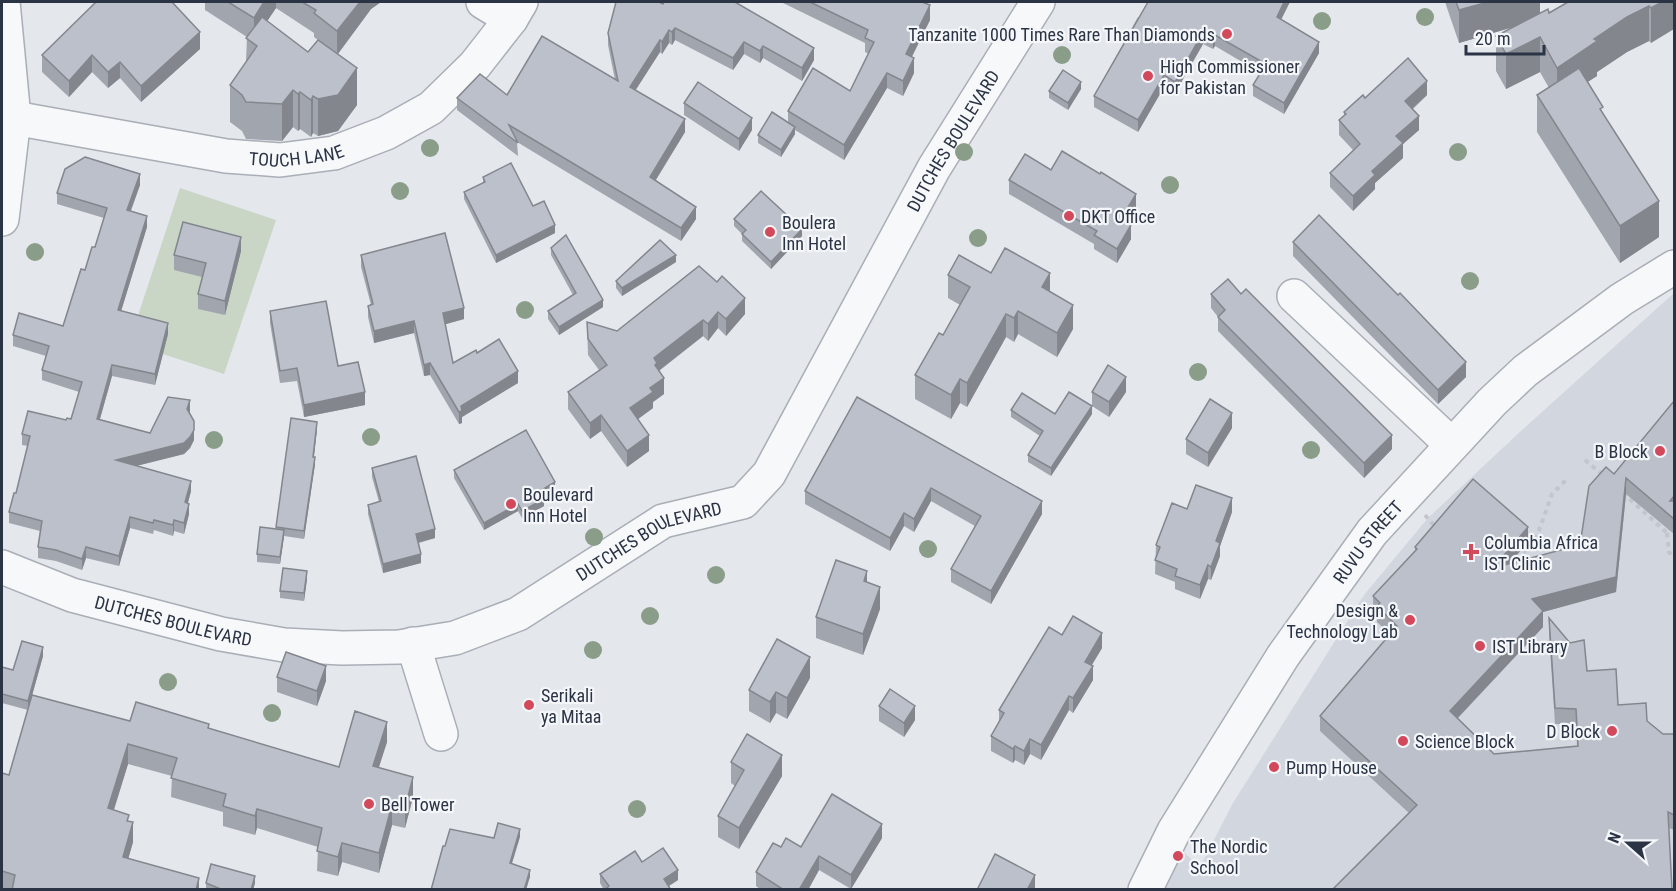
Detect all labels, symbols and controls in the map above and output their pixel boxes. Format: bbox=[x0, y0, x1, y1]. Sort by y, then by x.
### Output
scale bar bbox=[1466, 18, 1544, 56]
place label: Tanzanite 1000 Times Rare Than Diamonds bbox=[908, 24, 1215, 45]
marker: Tanzanite 1000 Times Rare Than Diamonds bbox=[1220, 27, 1234, 41]
text: 20 m bbox=[1475, 28, 1510, 49]
place label: High Commissioner for Pakistan bbox=[1160, 56, 1300, 98]
street label: DUTCHES BOULEVARD bbox=[902, 66, 1003, 215]
marker: High Commissioner for Pakistan bbox=[1141, 69, 1155, 83]
street label: TOUCH LANE bbox=[248, 140, 347, 171]
place label: DKT Office bbox=[1081, 206, 1155, 227]
marker: DKT Office bbox=[1062, 209, 1076, 223]
place label: Boulera Inn Hotel bbox=[782, 212, 846, 254]
marker: Boulera Inn Hotel bbox=[763, 225, 777, 239]
place label: B Block bbox=[1595, 441, 1648, 462]
marker: B Block bbox=[1653, 444, 1667, 458]
place label: Boulevard Inn Hotel bbox=[523, 484, 593, 526]
street label: RUVU STREET bbox=[1328, 496, 1406, 587]
marker: Boulevard Inn Hotel bbox=[504, 497, 518, 511]
street label: DUTCHES BOULEVARD bbox=[572, 497, 724, 585]
place label: Columbia Africa IST Clinic bbox=[1484, 532, 1598, 574]
marker: Columbia Africa IST Clinic bbox=[1462, 543, 1480, 561]
street label: DUTCHES BOULEVARD bbox=[93, 591, 254, 650]
place label: Design & Technology Lab bbox=[1287, 600, 1398, 642]
marker: Design & Technology Lab bbox=[1403, 613, 1417, 627]
place label: IST Library bbox=[1492, 636, 1568, 657]
marker: IST Library bbox=[1473, 639, 1487, 653]
place label: Serikali ya Mitaa bbox=[541, 685, 601, 727]
marker: Serikali ya Mitaa bbox=[522, 698, 536, 712]
place label: D Block bbox=[1546, 721, 1600, 742]
marker: D Block bbox=[1605, 724, 1619, 738]
place label: Science Block bbox=[1415, 731, 1514, 752]
marker: Science Block bbox=[1396, 734, 1410, 748]
place label: Pump House bbox=[1286, 757, 1377, 778]
marker: Pump House bbox=[1267, 760, 1281, 774]
place label: Bell Tower bbox=[381, 794, 455, 815]
marker: Bell Tower bbox=[362, 797, 376, 811]
north arrow bbox=[1598, 813, 1658, 873]
text: N bbox=[1604, 830, 1625, 846]
place label: The Nordic School bbox=[1190, 836, 1268, 878]
marker: The Nordic School bbox=[1171, 849, 1185, 863]

